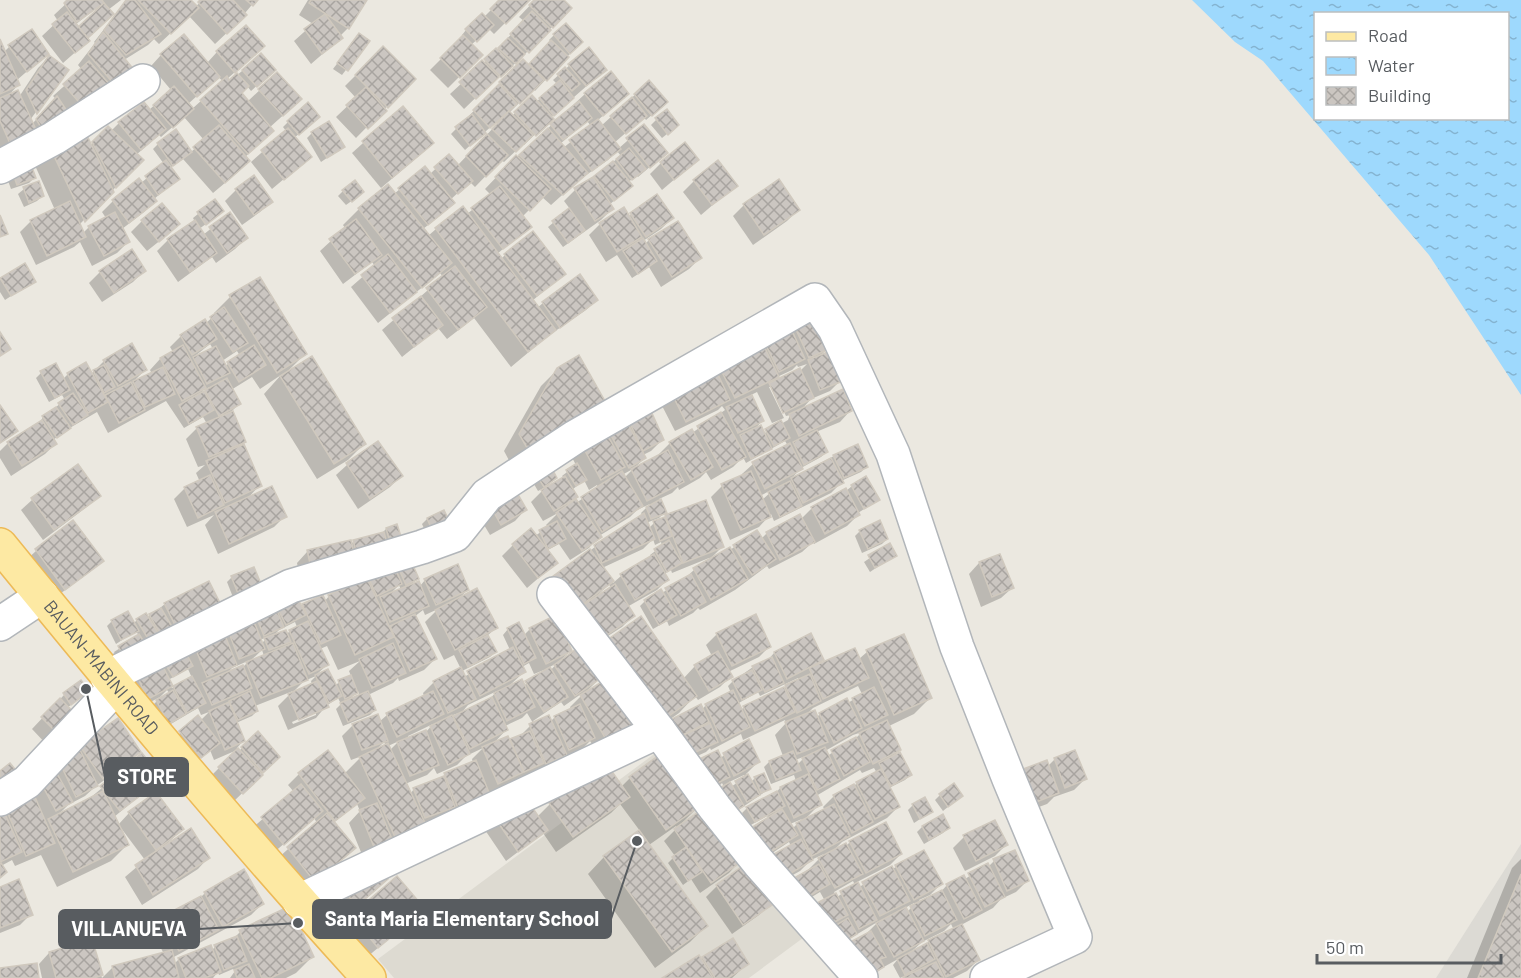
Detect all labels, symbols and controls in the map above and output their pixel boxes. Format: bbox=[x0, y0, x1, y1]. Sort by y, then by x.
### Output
legend bbox=[1314, 12, 1509, 120]
text: Road bbox=[1368, 24, 1408, 46]
text: Water bbox=[1368, 54, 1415, 76]
text: Building bbox=[1368, 84, 1431, 106]
street label: BAUAN-MABINI ROAD bbox=[40, 595, 164, 739]
callout: STORE bbox=[105, 758, 188, 796]
text: STORE bbox=[117, 764, 177, 788]
callout: Santa Maria Elementary School bbox=[313, 900, 611, 938]
text: Santa Maria Elementary School bbox=[325, 906, 599, 930]
callout: VILLANUEVA bbox=[59, 910, 199, 948]
text: VILLANUEVA bbox=[71, 916, 187, 940]
scale bar bbox=[1317, 927, 1502, 965]
text: 50 m bbox=[1326, 936, 1364, 958]

